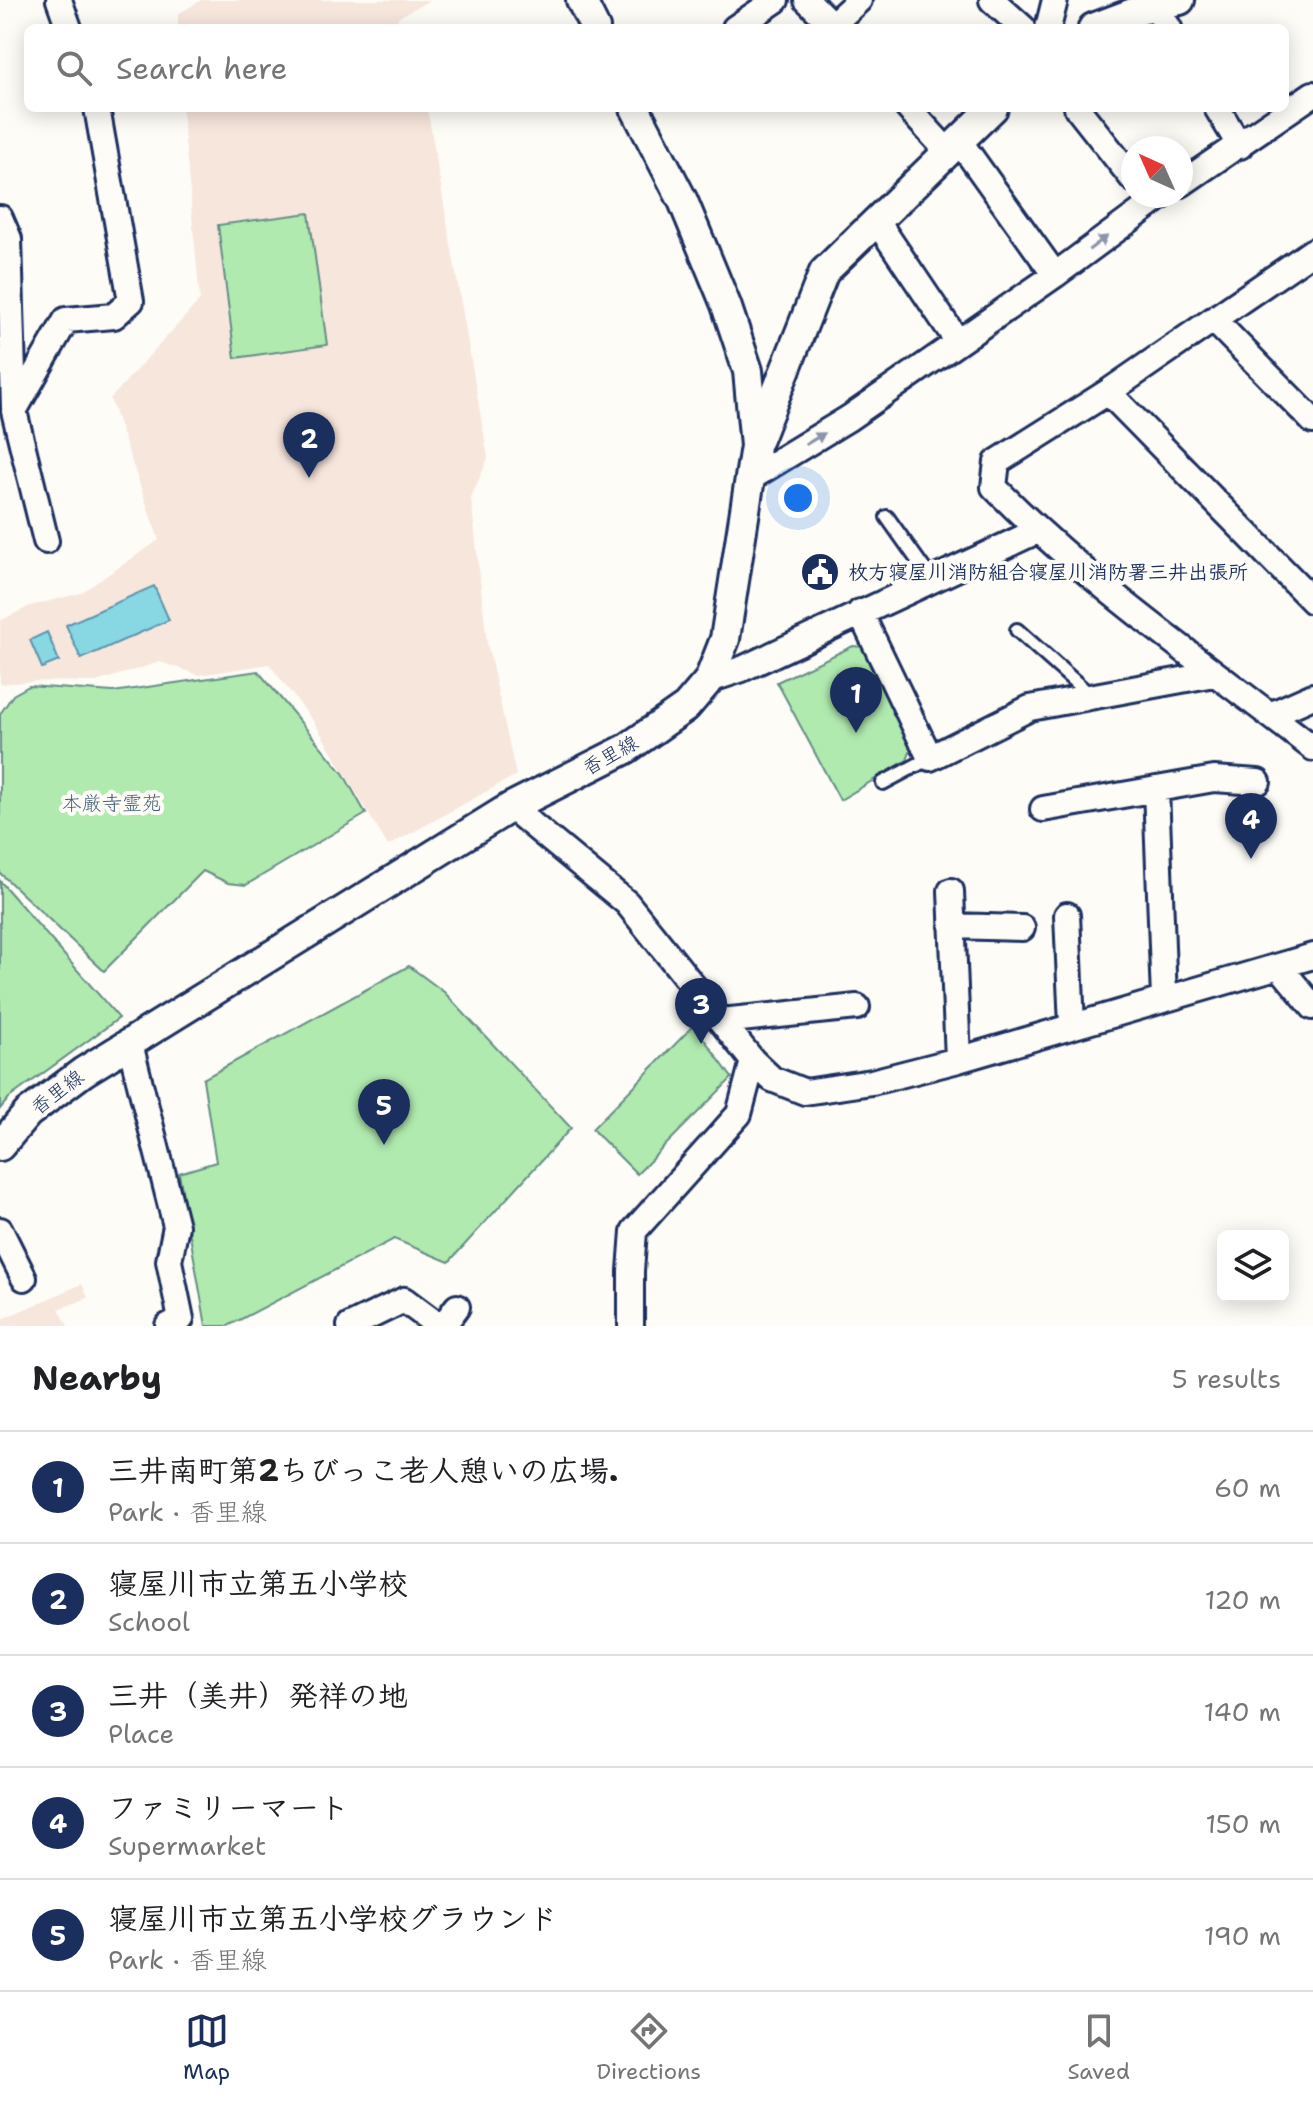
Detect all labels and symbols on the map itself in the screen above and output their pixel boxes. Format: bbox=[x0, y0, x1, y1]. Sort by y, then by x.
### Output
north arrow bbox=[1121, 136, 1193, 208]
one-way arrow bbox=[1088, 235, 1108, 251]
pin: 2 bbox=[283, 412, 335, 478]
one-way arrow bbox=[804, 432, 826, 446]
your location bbox=[778, 478, 818, 518]
public building icon: 枚方寝屋川消防組合寝屋川消防署三井出張所 bbox=[799, 551, 841, 593]
place label: 枚方寝屋川消防組合寝屋川消防署三井出張所 bbox=[848, 559, 1248, 585]
pin: 1 bbox=[830, 667, 882, 733]
street label: 香里線 bbox=[577, 729, 643, 781]
park label: 本厳寺霊苑 bbox=[62, 790, 162, 816]
pin: 4 bbox=[1225, 793, 1277, 859]
pin: 3 bbox=[675, 978, 727, 1044]
street label: 香里線 bbox=[25, 1064, 89, 1120]
pin: 5 bbox=[358, 1079, 410, 1145]

